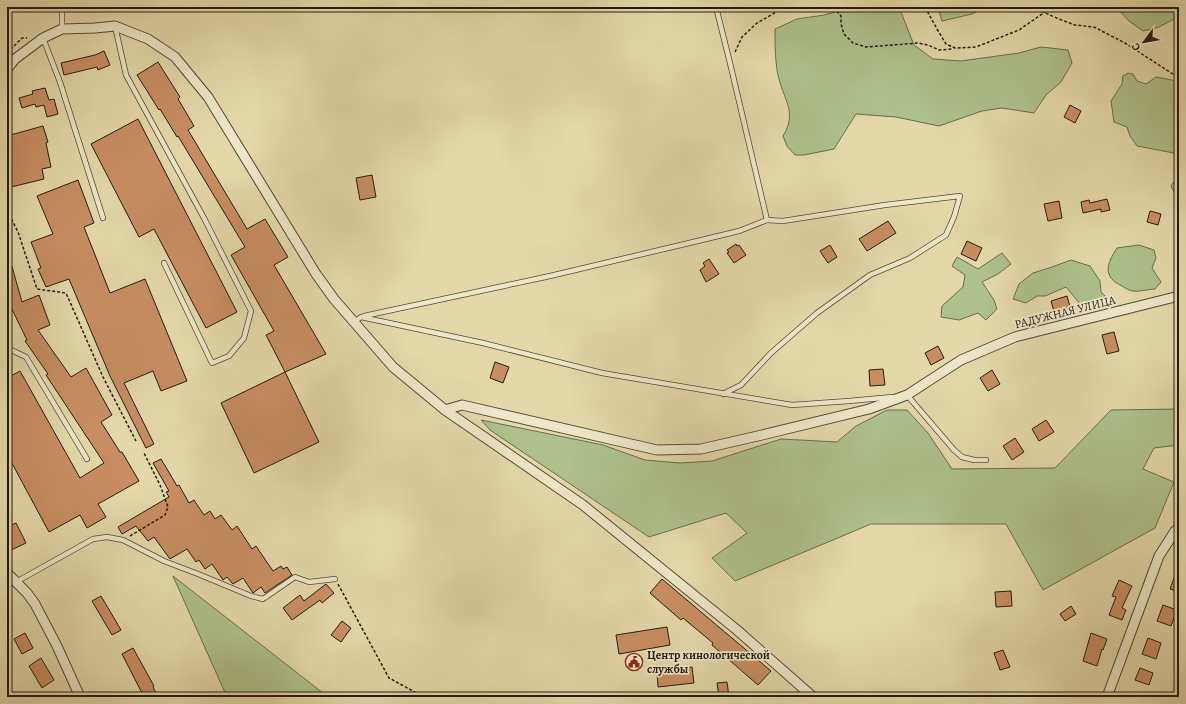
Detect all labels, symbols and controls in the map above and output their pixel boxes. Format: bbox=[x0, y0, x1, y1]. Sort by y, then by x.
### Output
north arrow bbox=[1124, 22, 1164, 62]
text: С bbox=[1128, 40, 1144, 54]
street label: РАДУЖНАЯ УЛИЦА bbox=[1013, 291, 1118, 332]
place label: Центр кинологической службы bbox=[647, 647, 770, 677]
public building icon: Центр кинологической службы bbox=[624, 652, 644, 672]

